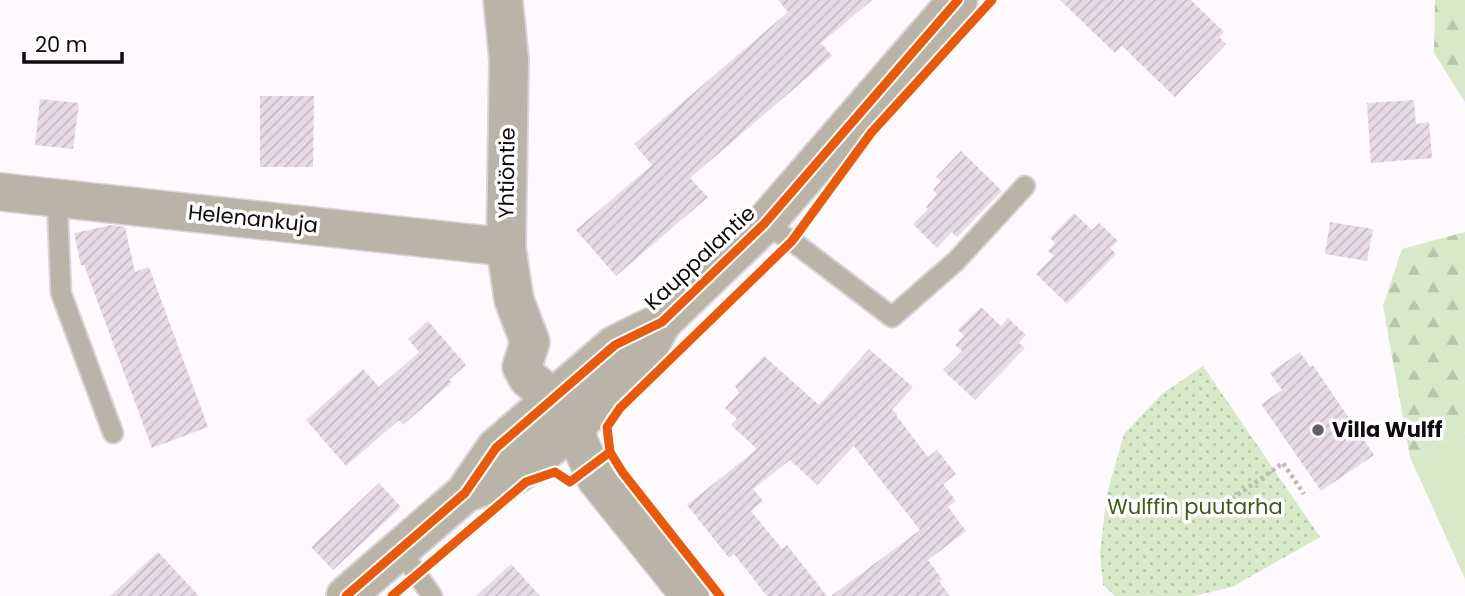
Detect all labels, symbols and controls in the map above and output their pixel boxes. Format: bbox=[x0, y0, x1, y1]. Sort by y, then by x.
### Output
scale bar bbox=[24, 21, 122, 65]
text: 20 m bbox=[35, 30, 88, 59]
street label: Yhtiöntie bbox=[491, 127, 522, 219]
street label: Helenankuja bbox=[187, 197, 319, 240]
street label: Kauppalantie bbox=[638, 199, 761, 316]
place label: Villa Wulff bbox=[1332, 415, 1443, 444]
marker: Villa Wulff bbox=[1310, 422, 1326, 438]
park label: Wulffin puutarha bbox=[1107, 492, 1283, 521]

